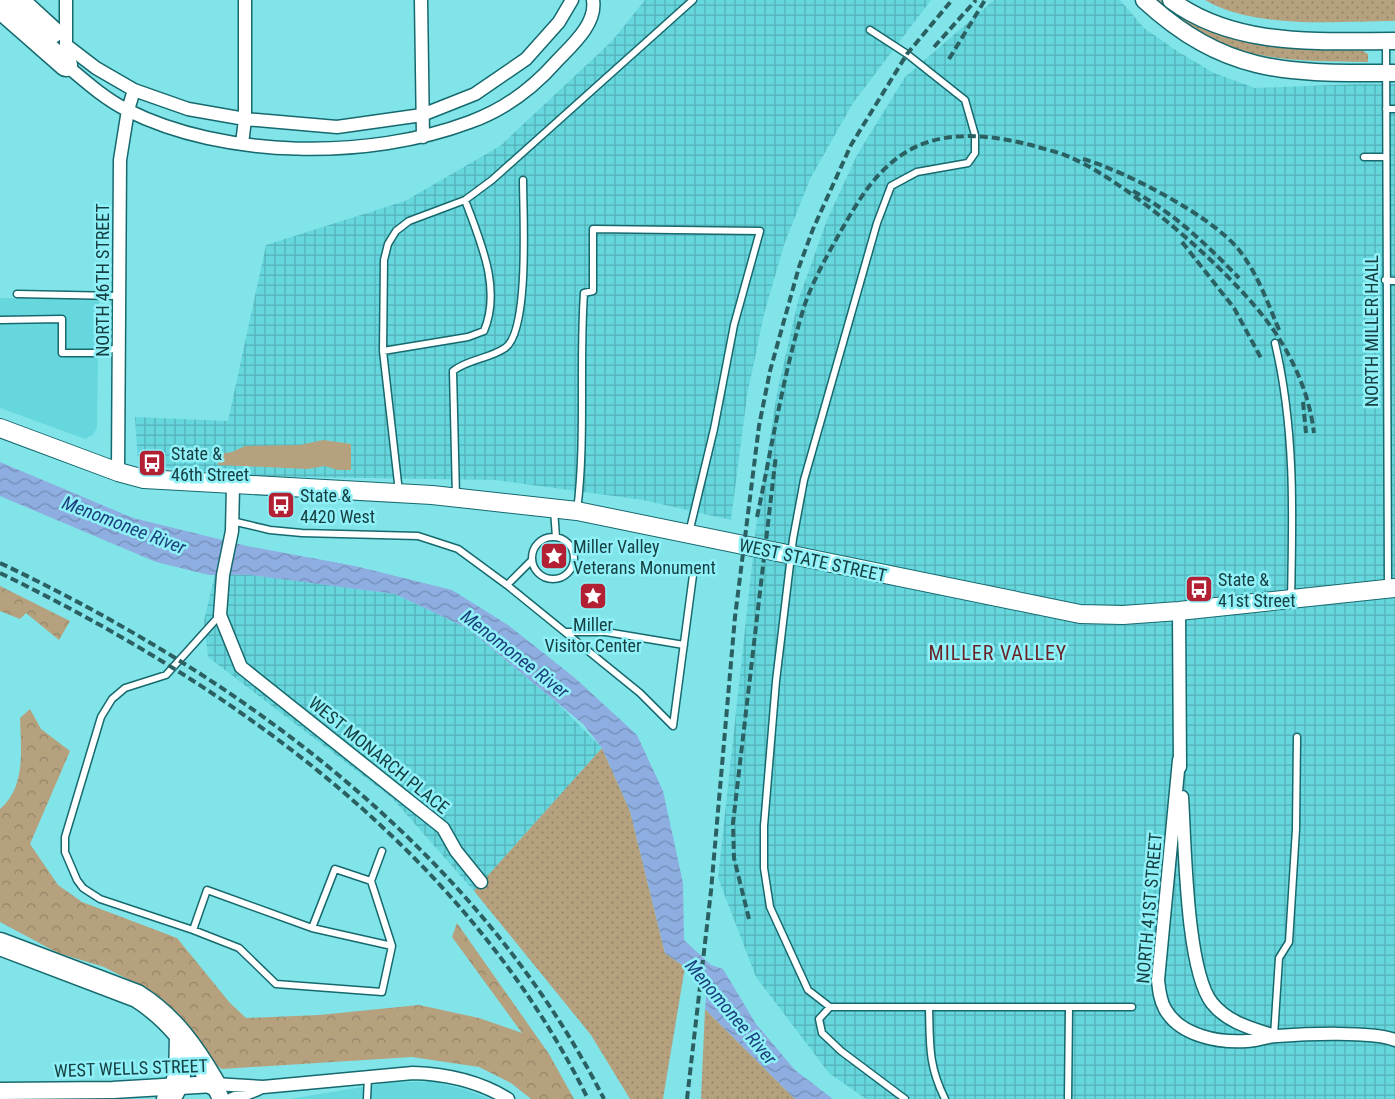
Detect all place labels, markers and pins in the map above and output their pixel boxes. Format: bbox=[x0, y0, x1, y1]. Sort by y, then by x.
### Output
place label: State & 46th Street bbox=[171, 443, 249, 485]
bus stop icon: State & 46th Street bbox=[137, 448, 167, 478]
place label: State & 4420 West bbox=[300, 485, 375, 527]
bus stop icon: State & 4420 West bbox=[266, 490, 296, 520]
place label: Miller Valley Veterans Monument bbox=[573, 536, 716, 578]
place icon: Miller Valley Veterans Monument bbox=[539, 541, 569, 571]
place label: State & 41st Street bbox=[1218, 569, 1296, 611]
bus stop icon: State & 41st Street bbox=[1184, 574, 1214, 604]
place icon: Miller Visitor Center bbox=[578, 581, 608, 611]
place label: Miller Visitor Center bbox=[545, 614, 642, 656]

